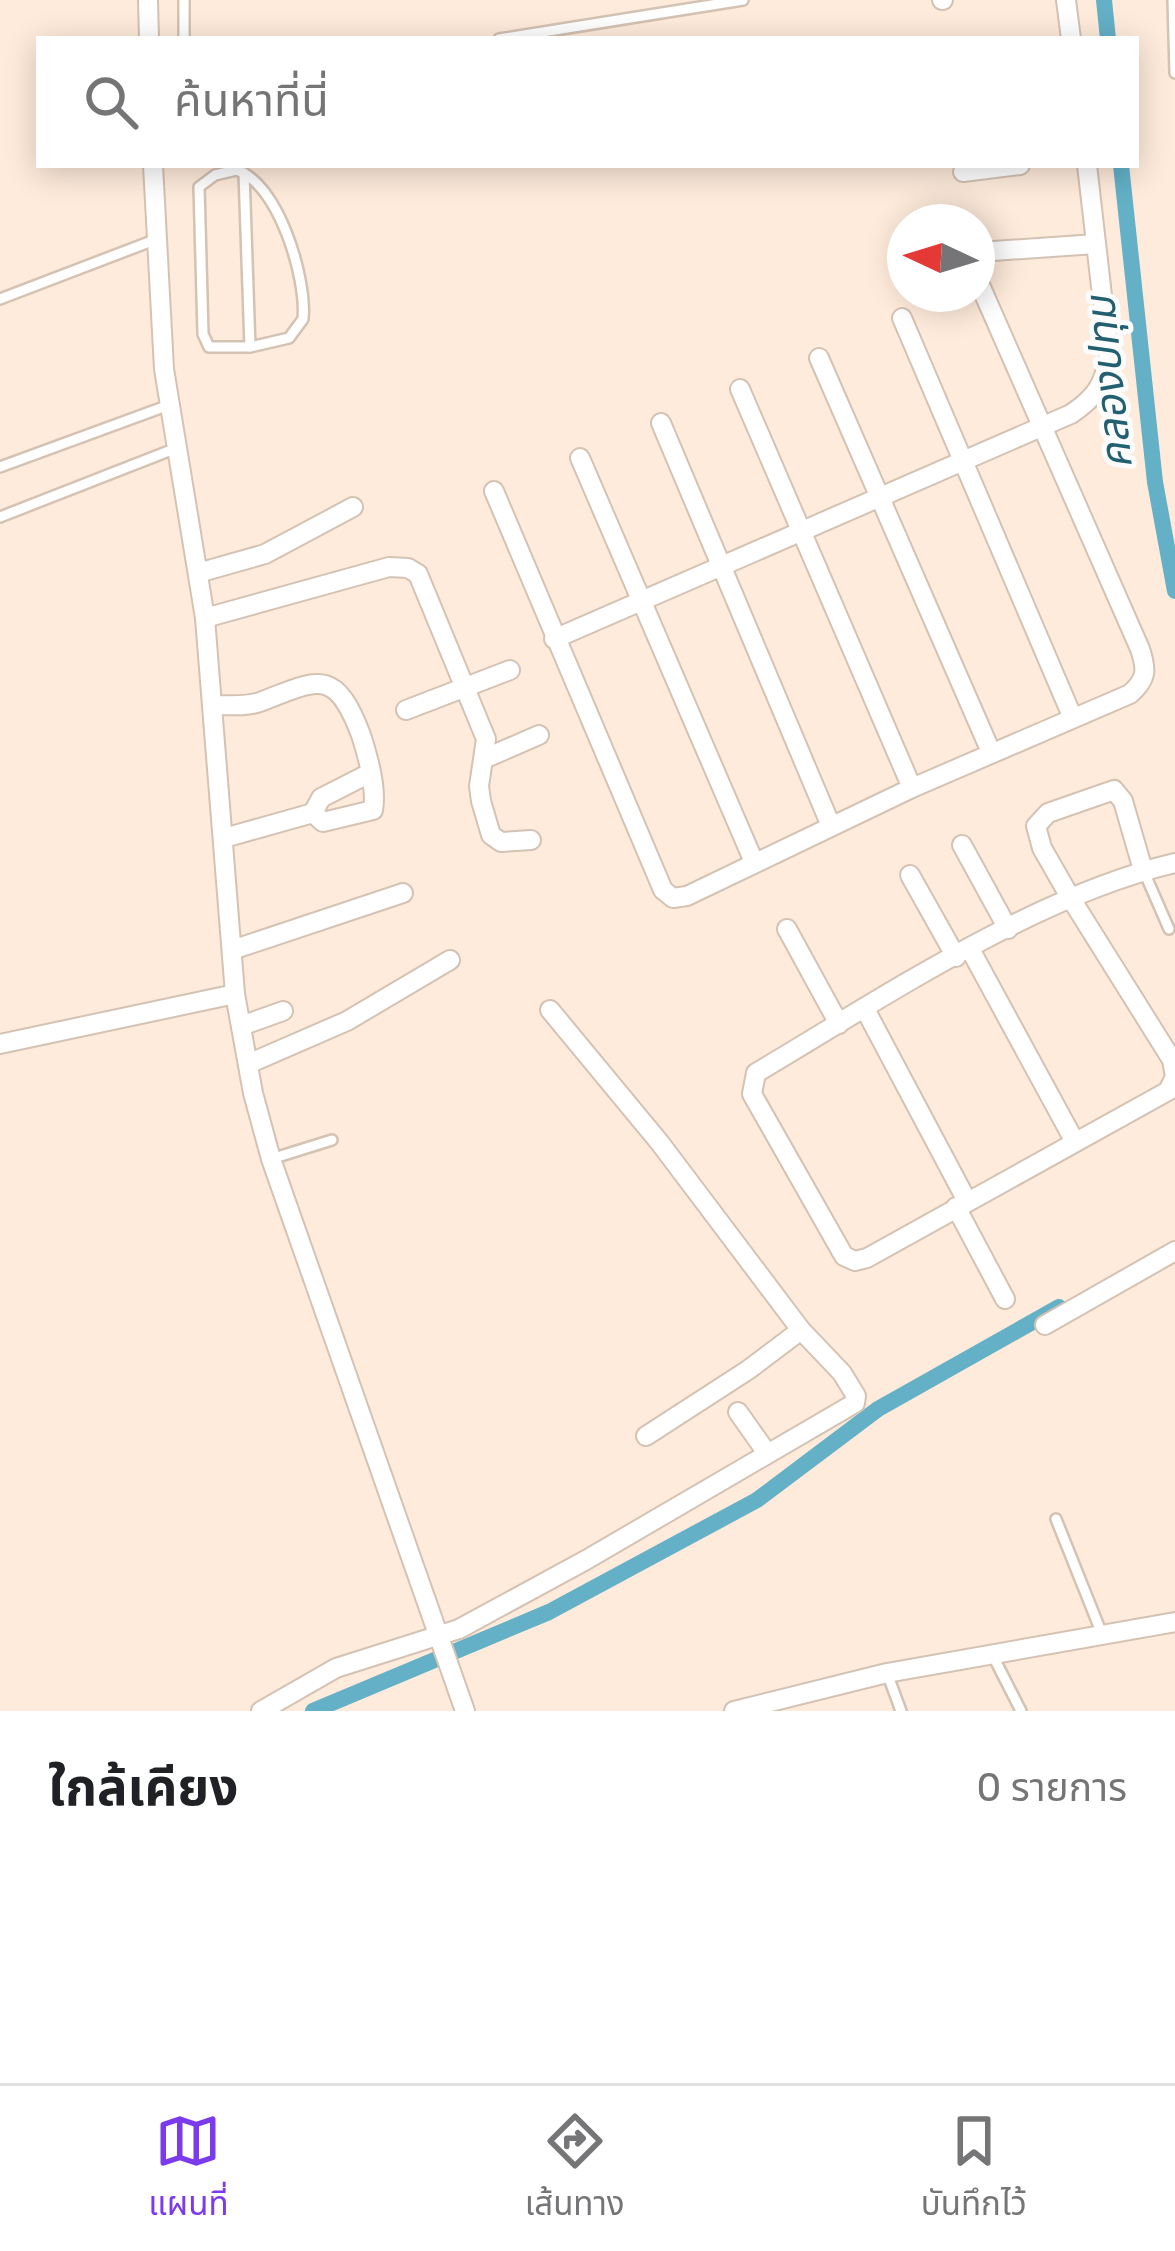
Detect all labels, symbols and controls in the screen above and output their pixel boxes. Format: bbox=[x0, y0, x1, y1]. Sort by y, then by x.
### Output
search box bbox=[36, 36, 1139, 168]
icon: search bbox=[78, 69, 144, 135]
text: ค้นหาที่นี่ bbox=[174, 74, 329, 127]
north arrow bbox=[887, 204, 995, 312]
water label: คลองปทุม bbox=[1075, 291, 1143, 472]
text: ใกล้เคียง bbox=[48, 1757, 238, 1818]
text: 0 รายการ bbox=[976, 1765, 1127, 1811]
tab: แผนที่ bbox=[148, 2108, 229, 2230]
tab: เส้นทาง bbox=[525, 2108, 625, 2230]
tab: บันทึกไว้ bbox=[921, 2108, 1027, 2230]

